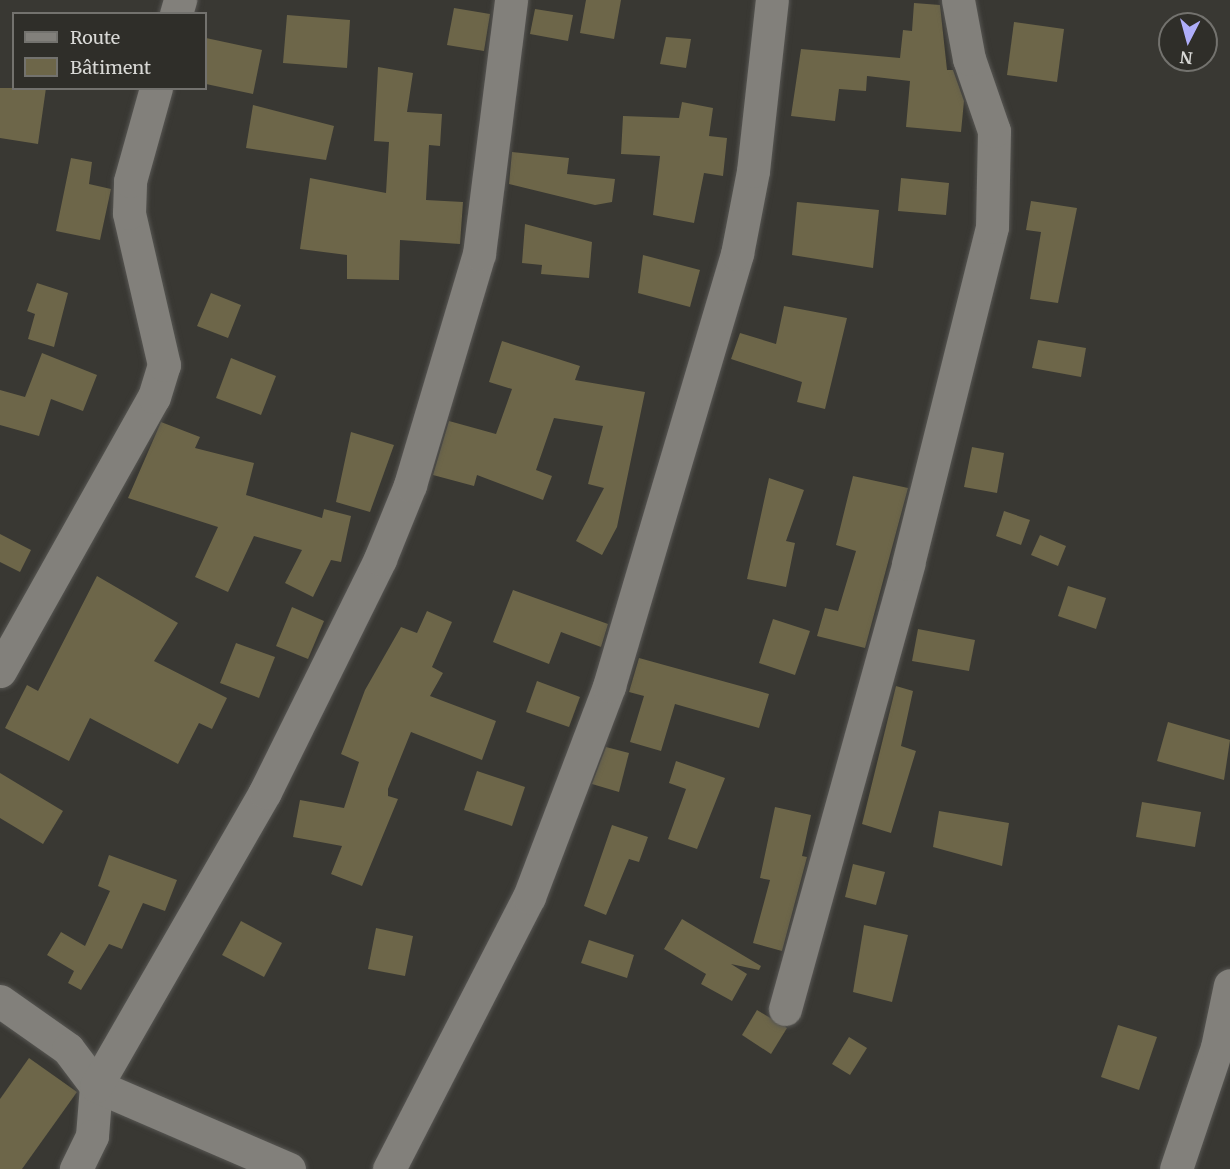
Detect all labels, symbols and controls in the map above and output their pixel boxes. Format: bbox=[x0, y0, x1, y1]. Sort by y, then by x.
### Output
legend bbox=[12, 12, 207, 90]
north arrow bbox=[1158, 12, 1218, 72]
text: Route bbox=[70, 26, 120, 49]
text: N bbox=[1179, 47, 1194, 69]
text: Bâtiment bbox=[70, 56, 151, 79]

